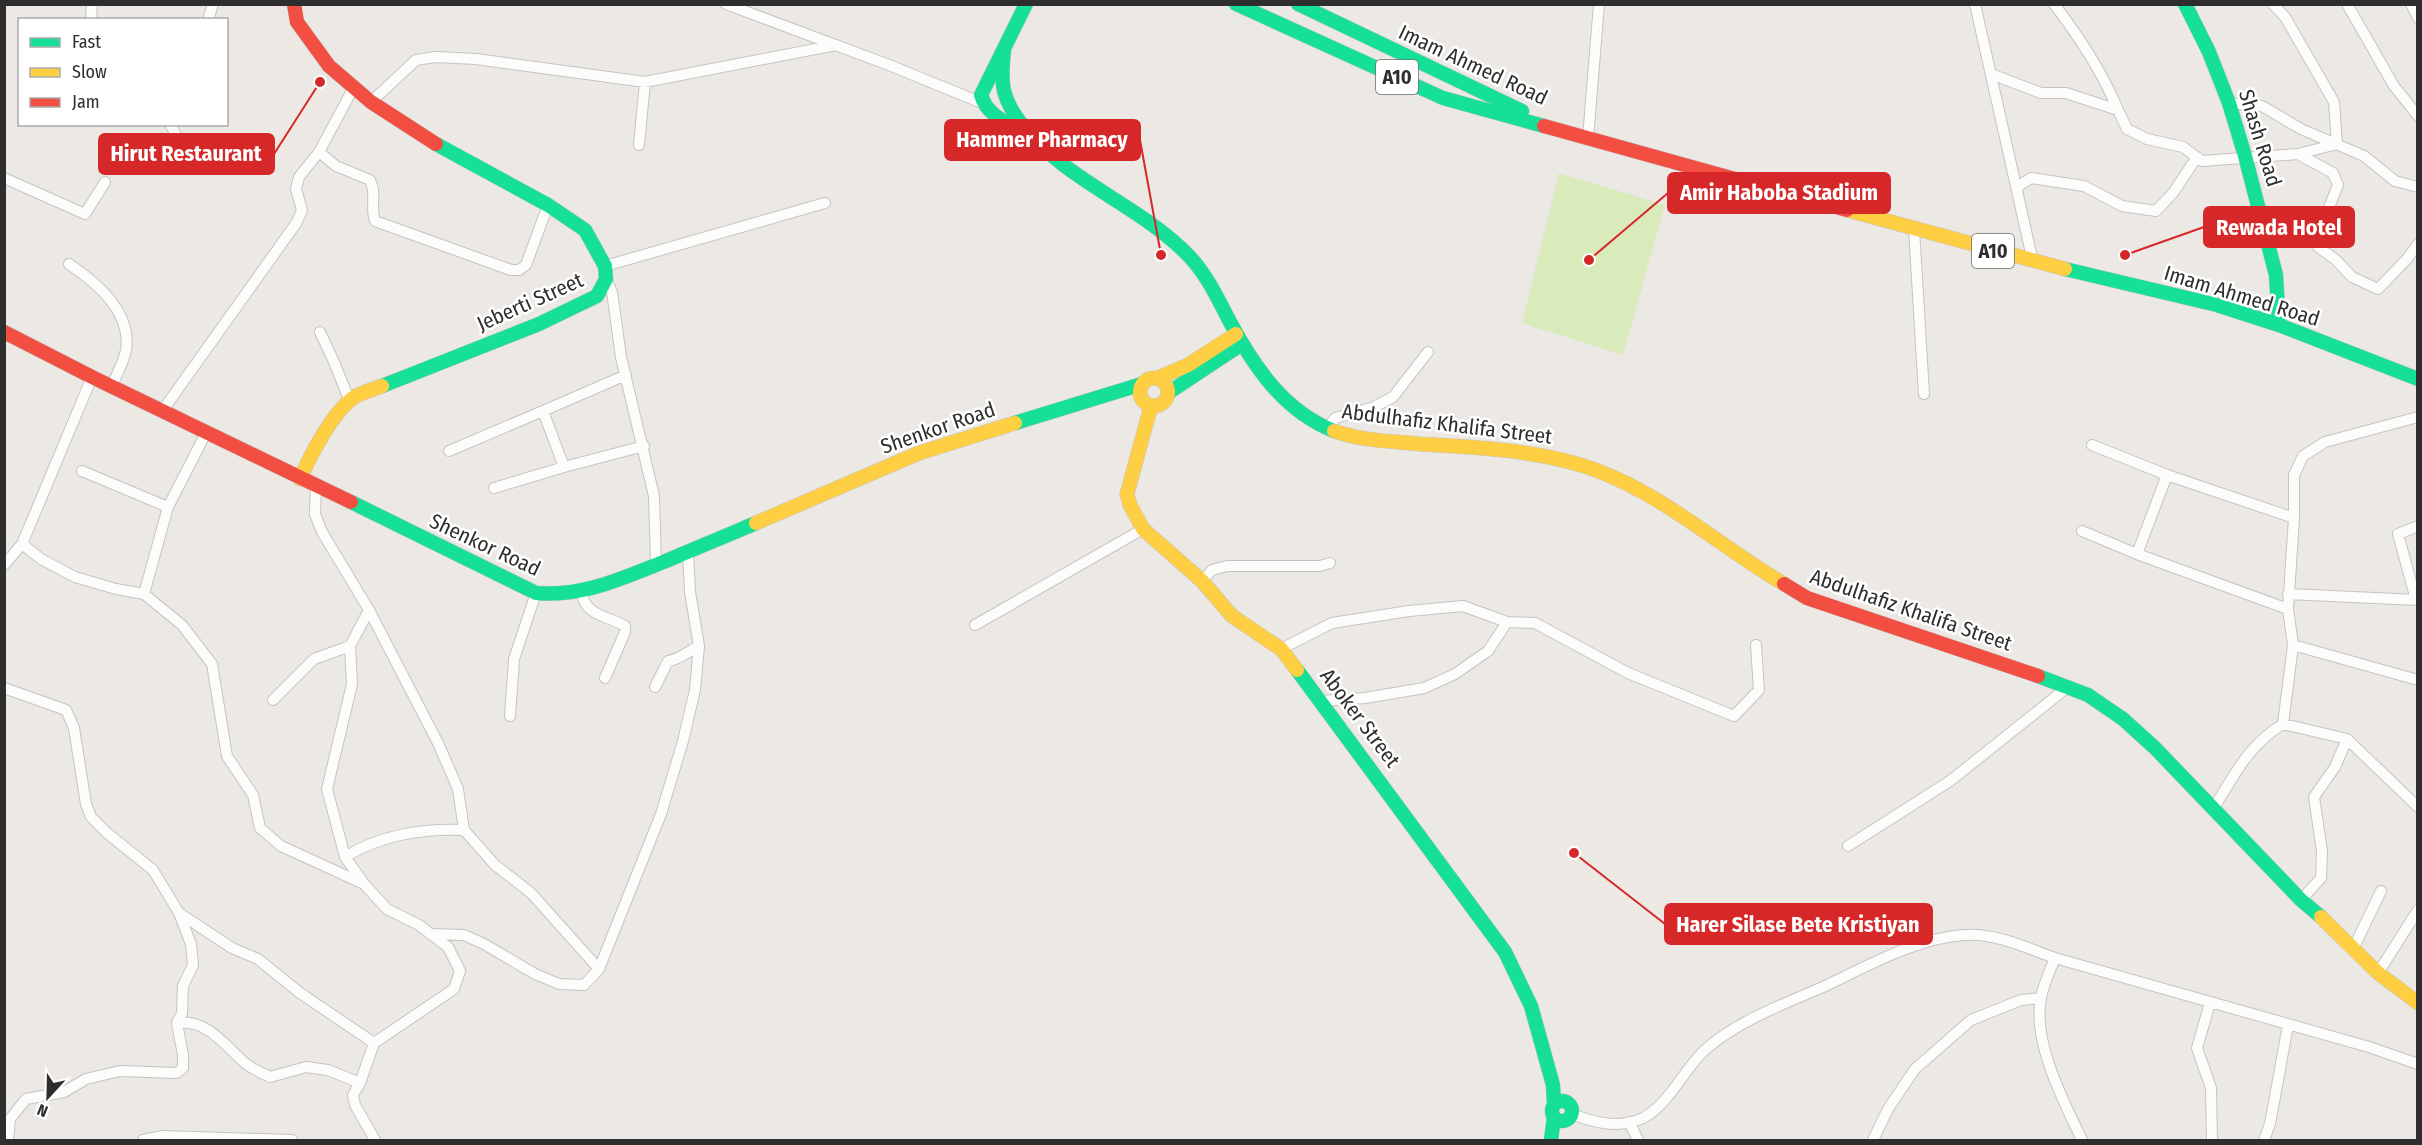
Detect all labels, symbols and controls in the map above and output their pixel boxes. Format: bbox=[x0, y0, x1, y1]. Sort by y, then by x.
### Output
legend bbox=[18, 18, 228, 126]
street label: Imam Ahmed Road bbox=[1394, 19, 1552, 111]
text: Fast bbox=[72, 31, 101, 53]
road number: A10 bbox=[1376, 60, 1418, 94]
text: Slow bbox=[72, 61, 107, 83]
street label: Shash Road bbox=[2233, 86, 2287, 190]
text: Jam bbox=[72, 91, 100, 113]
callout: Hammer Pharmacy bbox=[945, 120, 1140, 160]
text: Hammer Pharmacy bbox=[956, 126, 1128, 153]
callout: Hirut Restaurant bbox=[99, 134, 274, 174]
text: Hirut Restaurant bbox=[110, 140, 262, 167]
callout: Amir Haboba Stadium bbox=[1668, 173, 1890, 213]
text: Amir Haboba Stadium bbox=[1679, 179, 1878, 206]
callout: Rewada Hotel bbox=[2204, 207, 2354, 247]
text: Rewada Hotel bbox=[2216, 214, 2343, 241]
road number: A10 bbox=[1972, 234, 2014, 268]
street label: Imam Ahmed Road bbox=[2161, 260, 2323, 332]
street label: Jeberti Street bbox=[473, 267, 587, 337]
street label: Shenkor Road bbox=[877, 396, 999, 460]
street label: Abdulhafiz Khalifa Street bbox=[1340, 398, 1554, 450]
street label: Shenkor Road bbox=[425, 508, 545, 582]
street label: Abdulhafiz Khalifa Street bbox=[1807, 563, 2015, 657]
street label: Aboker Street bbox=[1314, 663, 1406, 773]
callout: Harer Silase Bete Kristiyan bbox=[1665, 904, 1932, 944]
text: Harer Silase Bete Kristiyan bbox=[1676, 911, 1920, 938]
north arrow bbox=[18, 1067, 78, 1127]
text: N bbox=[35, 1100, 51, 1121]

